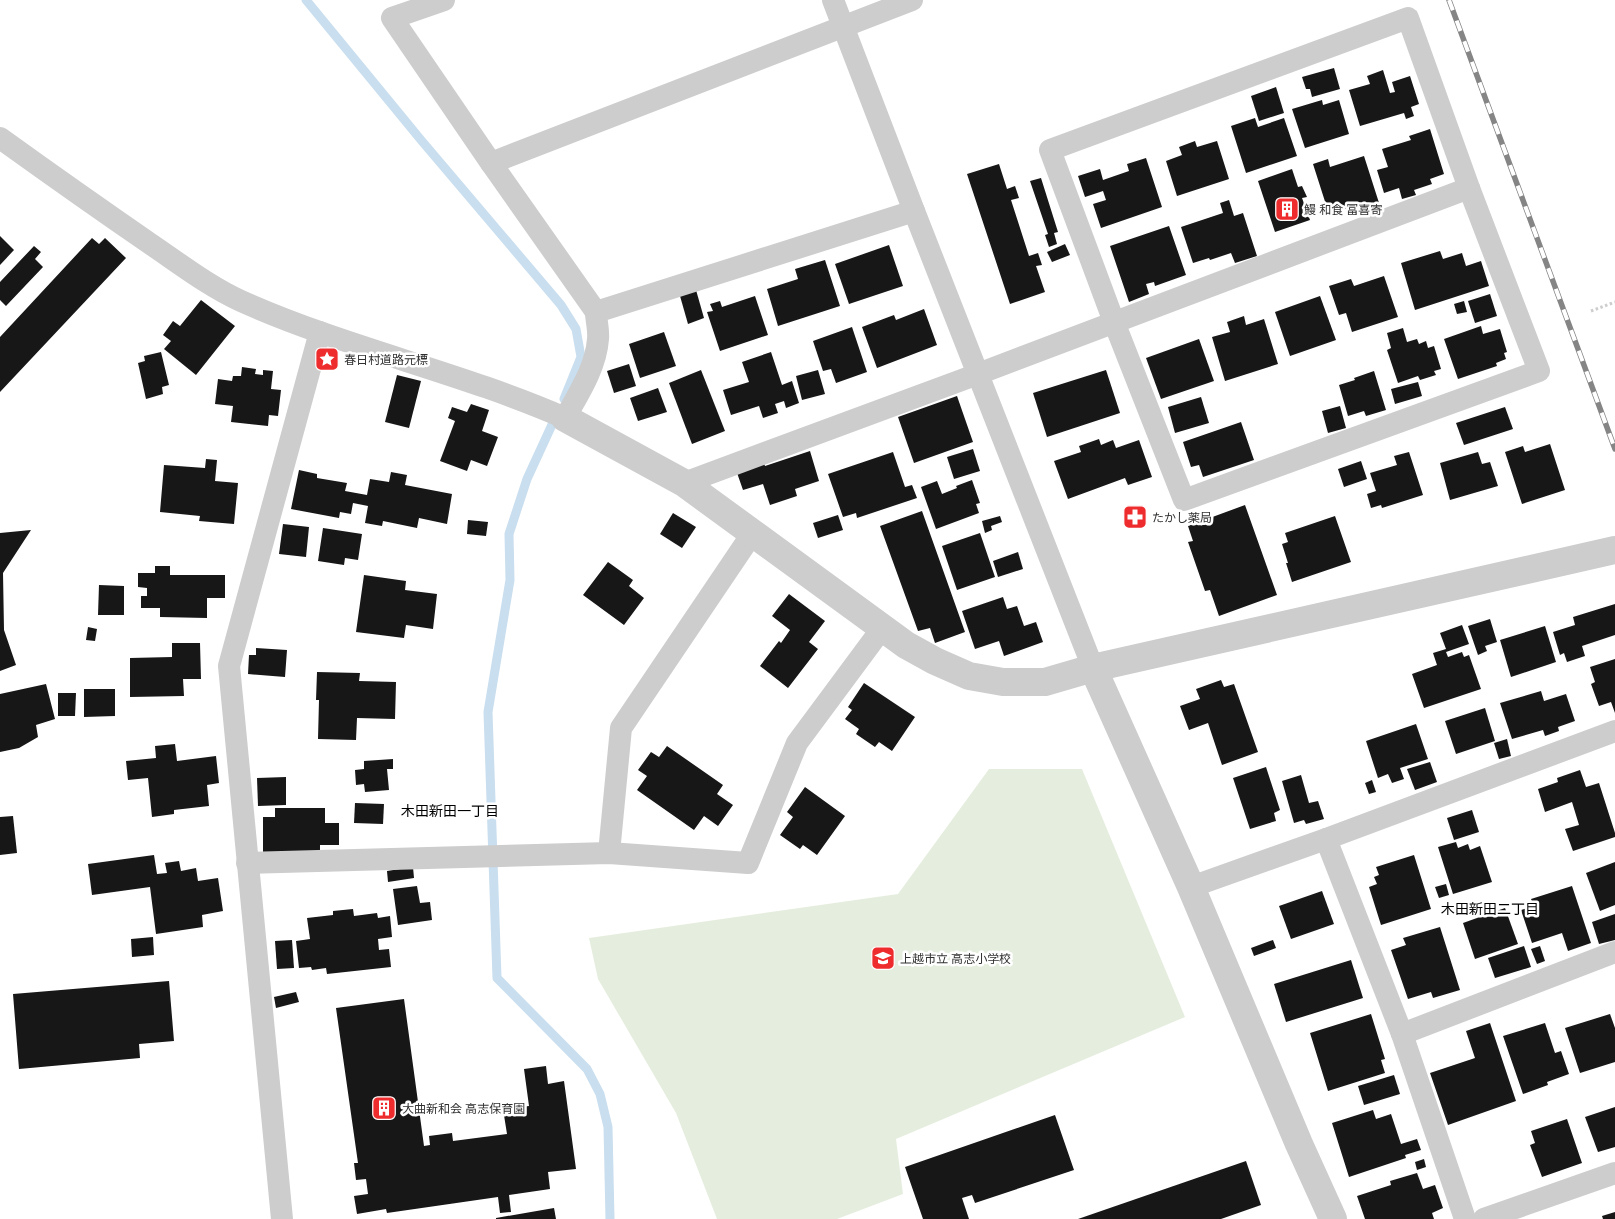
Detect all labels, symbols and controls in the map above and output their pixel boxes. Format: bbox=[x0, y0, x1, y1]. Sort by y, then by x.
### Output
building icon: 鰻 和食 冨喜寄 bbox=[1274, 196, 1300, 222]
place label: 鰻 和食 冨喜寄 bbox=[1304, 202, 1382, 217]
place icon: 春日村道路元標 bbox=[314, 346, 340, 372]
place label: 春日村道路元標 bbox=[344, 352, 428, 367]
pharmacy icon: たかし薬局 bbox=[1122, 504, 1148, 530]
place label: たかし薬局 bbox=[1152, 510, 1212, 525]
district label: 木田新田一丁目 bbox=[401, 802, 499, 820]
district label: 木田新田二丁目 bbox=[1441, 900, 1539, 918]
school or university icon: 上越市立 高志小学校 bbox=[870, 945, 896, 971]
place label: 上越市立 高志小学校 bbox=[900, 951, 1011, 966]
building icon: 大曲新和会 高志保育園 bbox=[371, 1095, 397, 1121]
place label: 大曲新和会 高志保育園 bbox=[402, 1101, 525, 1116]

